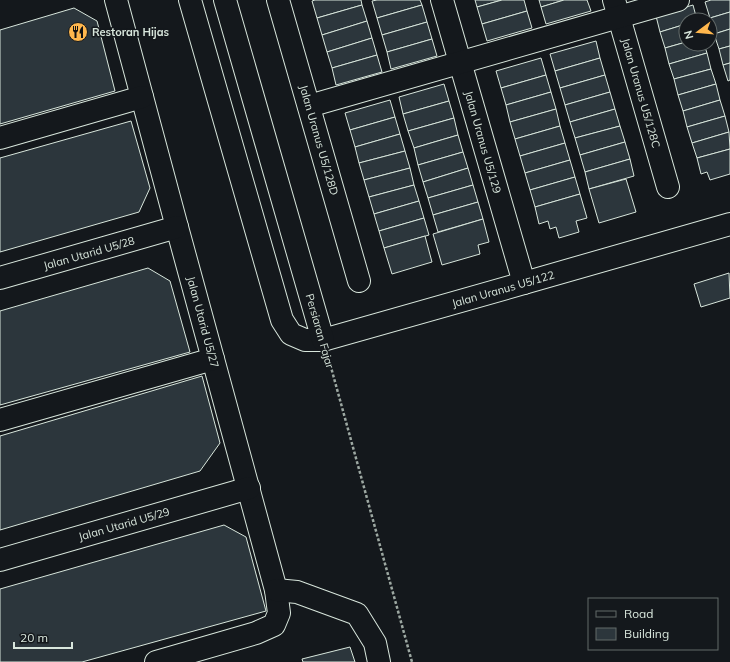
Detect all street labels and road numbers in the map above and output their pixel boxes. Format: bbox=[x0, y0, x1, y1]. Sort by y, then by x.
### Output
street label: Jalan Uranus U5/128C bbox=[619, 36, 663, 150]
street label: Jalan Uranus U5/128D bbox=[297, 83, 341, 197]
street label: Jalan Uranus U5/129 bbox=[462, 89, 504, 195]
street label: Jalan Utarid U5/28 bbox=[42, 233, 137, 273]
street label: Jalan Uranus U5/122 bbox=[450, 268, 556, 310]
street label: Jalan Utarid U5/27 bbox=[184, 275, 222, 369]
street label: Persiaran Fajar bbox=[303, 292, 337, 370]
street label: Jalan Utarid U5/29 bbox=[77, 504, 171, 544]

